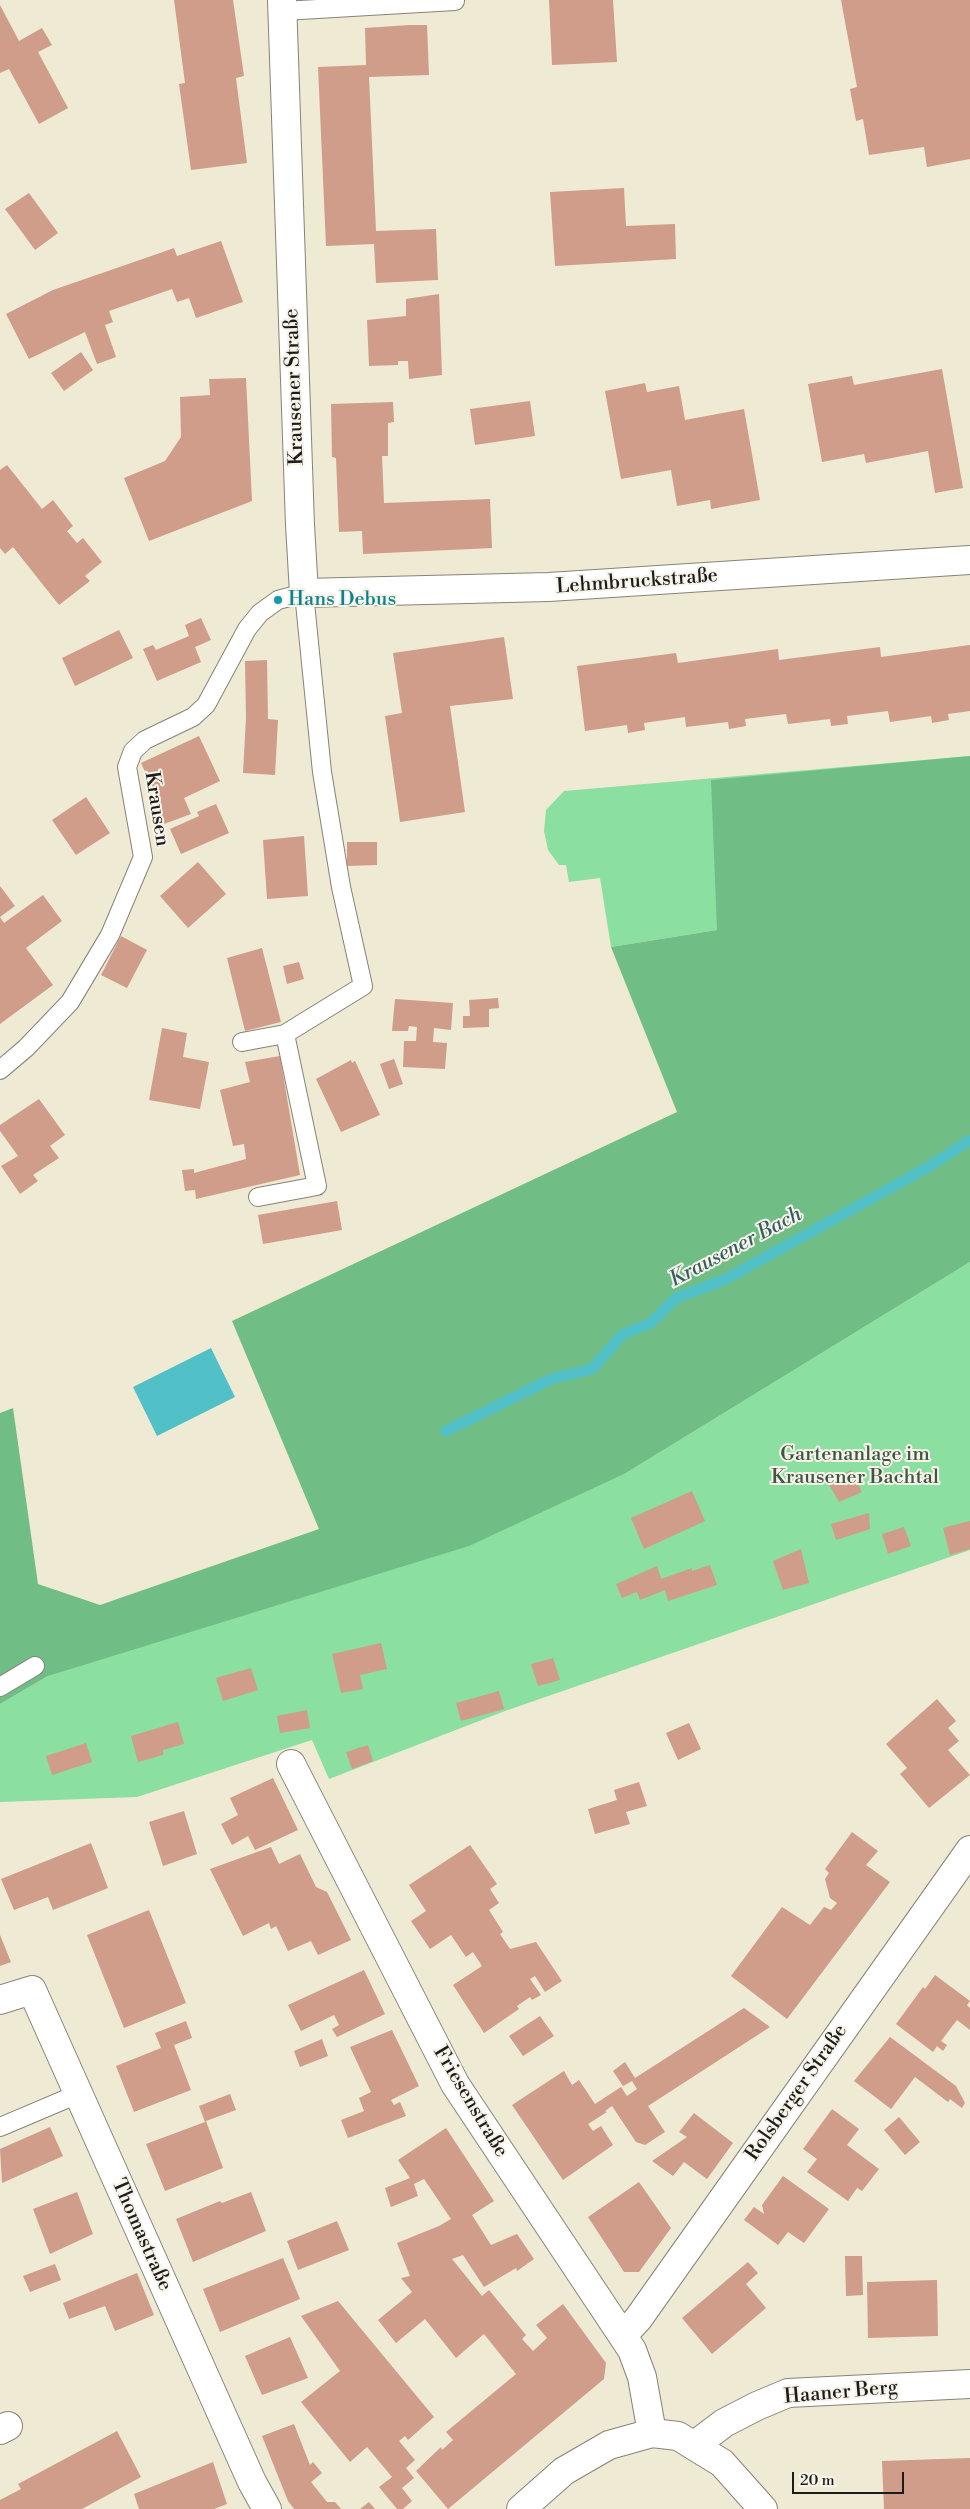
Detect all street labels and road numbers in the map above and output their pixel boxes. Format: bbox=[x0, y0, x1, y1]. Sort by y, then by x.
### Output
street label: Krausener Straße bbox=[280, 308, 310, 466]
street label: Lehmbruckstraße bbox=[555, 564, 719, 600]
street label: Krausen bbox=[138, 770, 174, 848]
street label: Rolsberger Straße bbox=[741, 2020, 853, 2166]
street label: Friesenstraße bbox=[427, 2042, 513, 2162]
street label: Thomastraße bbox=[106, 2175, 176, 2295]
street label: Haaner Berg bbox=[783, 2376, 899, 2410]

